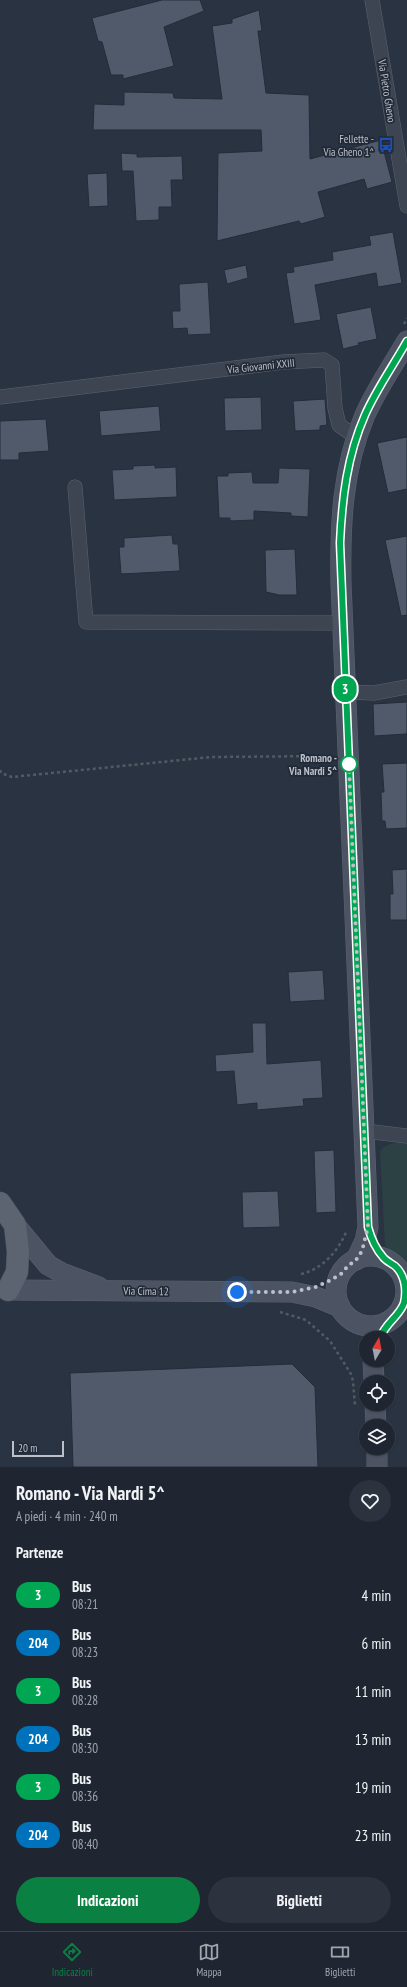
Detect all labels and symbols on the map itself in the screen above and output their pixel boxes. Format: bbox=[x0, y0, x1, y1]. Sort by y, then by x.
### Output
street label: Via Pietro Gheno bbox=[375, 58, 399, 124]
place label: Fellette - Via Gheno 1^ bbox=[323, 132, 374, 159]
bus stop icon: Fellette - Via Gheno 1^ bbox=[377, 136, 395, 154]
street label: Via Giovanni XXIII bbox=[226, 355, 295, 377]
line badge: 3 bbox=[332, 676, 358, 702]
place label: Romano - Via Nardi 5^ bbox=[288, 751, 337, 778]
marker: Romano - Via Nardi 5^ bbox=[340, 755, 358, 773]
your location bbox=[227, 1282, 247, 1302]
street label: Via Cima 12 bbox=[122, 1284, 169, 1298]
north arrow bbox=[359, 1331, 395, 1367]
scale bar bbox=[12, 1439, 64, 1458]

